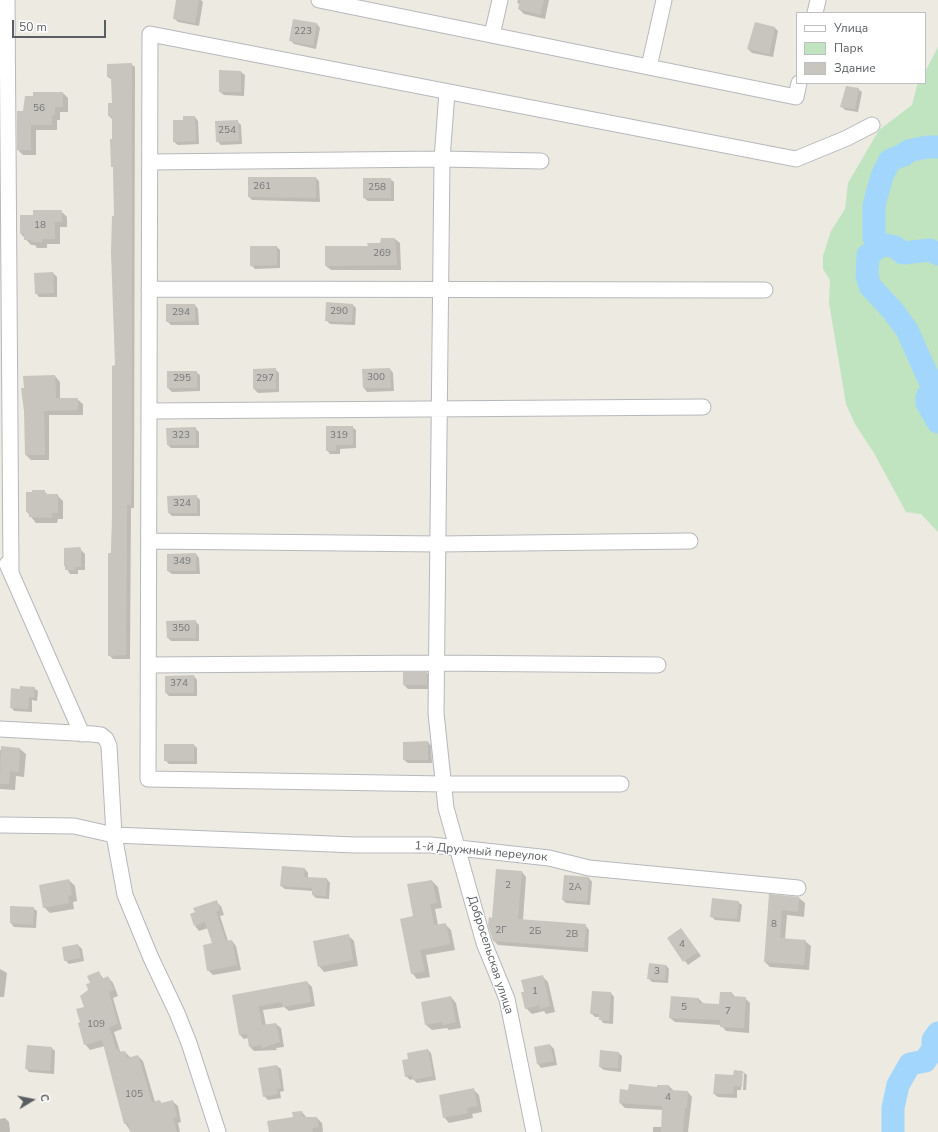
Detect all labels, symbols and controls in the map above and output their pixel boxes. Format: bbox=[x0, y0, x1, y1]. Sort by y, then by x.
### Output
scale bar bbox=[14, 12, 108, 38]
legend bbox=[796, 12, 926, 84]
text: 50 m bbox=[19, 19, 47, 35]
text: Улица bbox=[834, 20, 868, 36]
house number: 223 bbox=[294, 26, 312, 38]
text: Парк bbox=[834, 40, 863, 56]
text: Здание bbox=[834, 60, 876, 76]
house number: 56 bbox=[33, 103, 45, 115]
house number: 254 bbox=[218, 125, 236, 137]
house number: 261 bbox=[253, 181, 271, 193]
house number: 258 bbox=[368, 182, 386, 194]
house number: 18 bbox=[34, 220, 46, 232]
house number: 269 bbox=[373, 248, 391, 260]
house number: 290 bbox=[330, 306, 348, 318]
house number: 294 bbox=[172, 307, 190, 319]
house number: 300 bbox=[367, 372, 385, 384]
house number: 295 bbox=[173, 373, 191, 385]
house number: 297 bbox=[256, 373, 274, 385]
house number: 323 bbox=[172, 430, 190, 442]
house number: 319 bbox=[330, 430, 348, 442]
house number: 324 bbox=[173, 498, 191, 510]
house number: 349 bbox=[173, 556, 191, 568]
house number: 350 bbox=[172, 623, 190, 635]
house number: 374 bbox=[170, 678, 188, 690]
street label: 1-й Дружный переулок bbox=[414, 839, 548, 865]
house number: 2 bbox=[505, 880, 511, 892]
house number: 2А bbox=[568, 882, 582, 894]
street label: Добросельская улица bbox=[464, 894, 516, 1016]
house number: 8 bbox=[771, 919, 777, 931]
house number: 2Г bbox=[495, 925, 507, 937]
house number: 2Б bbox=[529, 926, 541, 938]
house number: 2В bbox=[566, 929, 578, 941]
house number: 4 bbox=[679, 939, 685, 951]
house number: 3 bbox=[654, 966, 660, 978]
house number: 1 bbox=[532, 986, 538, 998]
house number: 5 bbox=[681, 1002, 687, 1014]
house number: 7 bbox=[725, 1006, 731, 1018]
house number: 109 bbox=[87, 1019, 105, 1031]
north arrow bbox=[12, 1080, 52, 1120]
house number: 105 bbox=[125, 1089, 143, 1101]
house number: 4 bbox=[665, 1092, 671, 1104]
text: С bbox=[36, 1093, 52, 1103]

